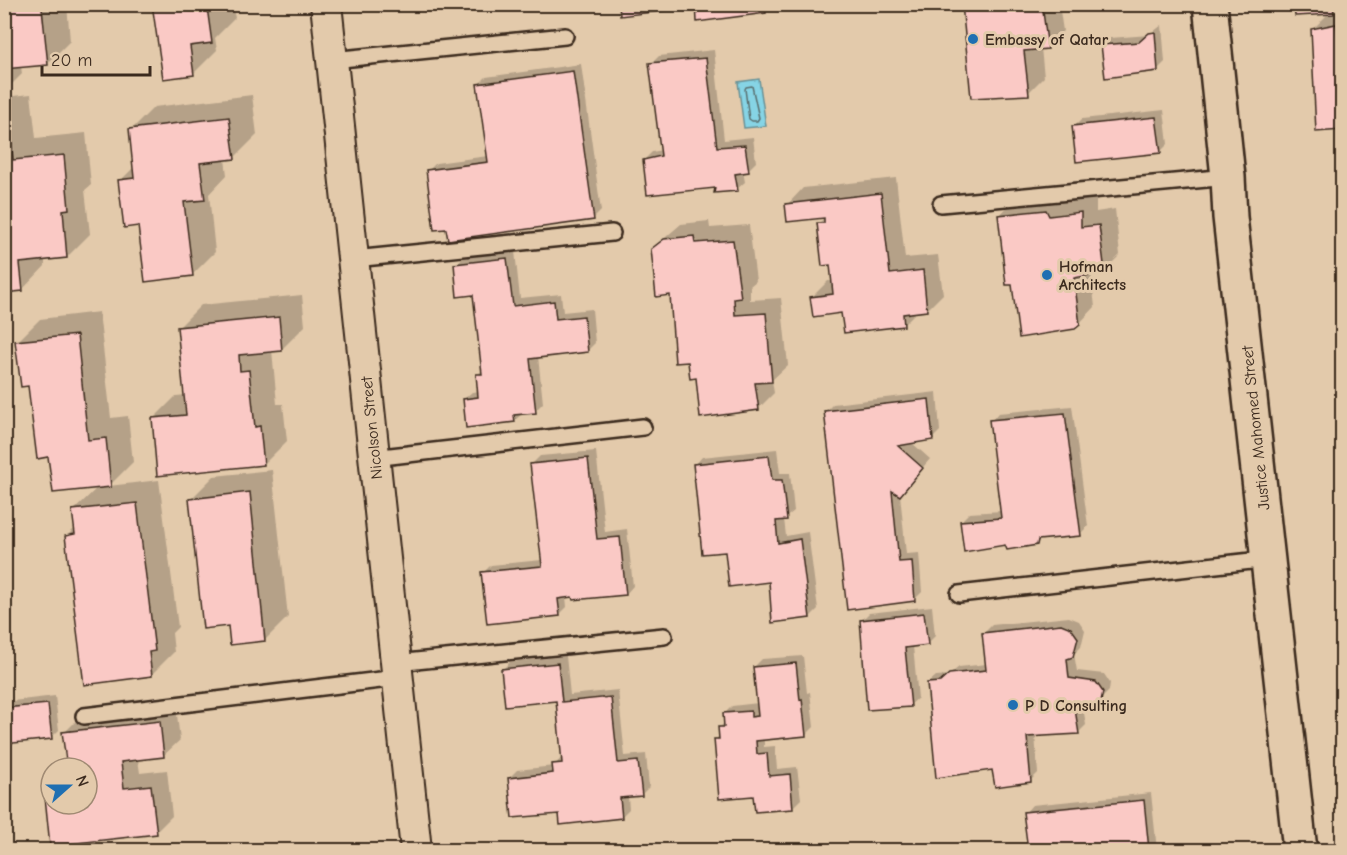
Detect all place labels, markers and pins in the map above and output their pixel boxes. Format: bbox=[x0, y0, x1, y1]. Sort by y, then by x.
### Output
place label: Embassy of Qatar bbox=[985, 31, 1109, 49]
marker: Embassy of Qatar bbox=[966, 32, 980, 46]
place label: Hofman Architects bbox=[1059, 258, 1126, 294]
marker: Hofman Architects bbox=[1040, 268, 1054, 282]
place label: P D Consulting bbox=[1025, 697, 1127, 715]
marker: P D Consulting bbox=[1006, 698, 1020, 712]

